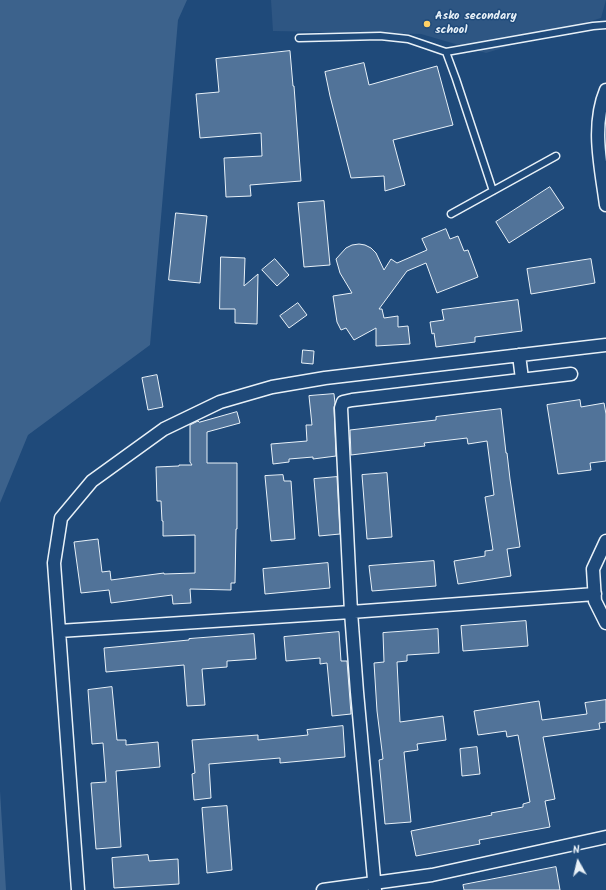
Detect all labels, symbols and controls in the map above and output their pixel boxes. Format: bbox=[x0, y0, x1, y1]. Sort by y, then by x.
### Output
place label: Asko secondary school bbox=[435, 10, 517, 38]
marker: Asko secondary school bbox=[422, 19, 432, 29]
text: N bbox=[572, 841, 581, 860]
north arrow bbox=[558, 842, 598, 882]

